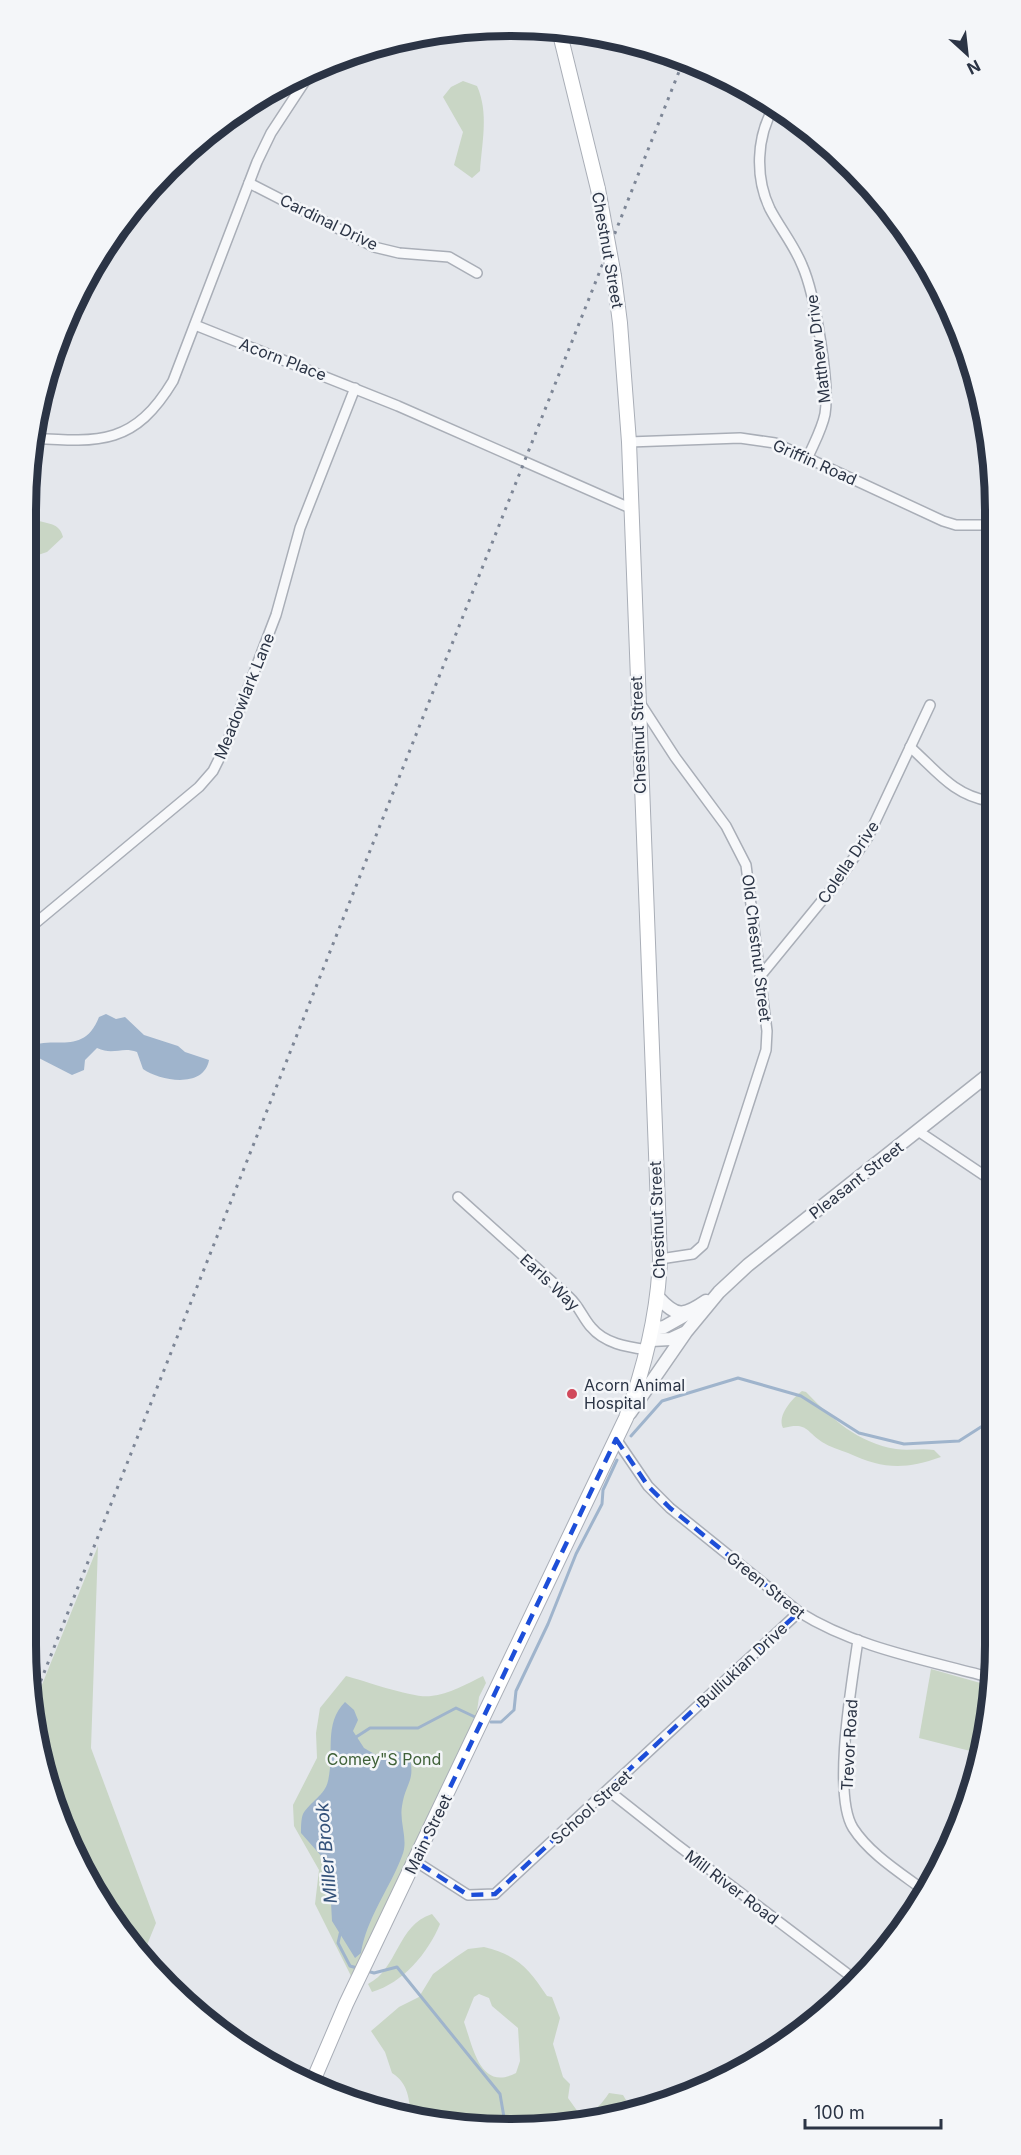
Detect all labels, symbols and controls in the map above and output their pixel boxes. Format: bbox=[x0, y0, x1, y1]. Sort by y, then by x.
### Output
north arrow bbox=[937, 24, 997, 84]
text: N bbox=[964, 56, 984, 79]
street label: Cardinal Drive bbox=[277, 190, 381, 254]
street label: Chestnut Street bbox=[588, 190, 628, 310]
street label: Matthew Drive bbox=[801, 294, 835, 404]
street label: Acorn Place bbox=[237, 333, 329, 385]
street label: Griffin Road bbox=[770, 435, 860, 489]
street label: Meadowlark Lane bbox=[210, 630, 278, 762]
street label: Chestnut Street bbox=[626, 676, 650, 794]
street label: Colella Drive bbox=[813, 817, 883, 907]
street label: Old Chestnut Street bbox=[738, 873, 776, 1023]
street label: Pleasant Street bbox=[805, 1137, 907, 1223]
street label: Chestnut Street bbox=[645, 1161, 669, 1279]
street label: Earls Way bbox=[516, 1249, 584, 1315]
place label: Acorn Animal Hospital bbox=[584, 1375, 685, 1413]
marker: Acorn Animal Hospital bbox=[565, 1387, 579, 1401]
street label: Green Street bbox=[723, 1547, 809, 1623]
street label: Bulliukian Drive bbox=[693, 1618, 791, 1712]
street label: Trevor Road bbox=[837, 1699, 861, 1791]
park label: Comey"S Pond bbox=[327, 1749, 441, 1769]
street label: School Street bbox=[547, 1766, 635, 1848]
street label: Main Street bbox=[400, 1791, 456, 1877]
water label: Miller Brook bbox=[311, 1801, 341, 1904]
street label: Mill River Road bbox=[681, 1845, 783, 1929]
scale bar bbox=[805, 2092, 942, 2130]
text: 100 m bbox=[814, 2102, 865, 2123]

